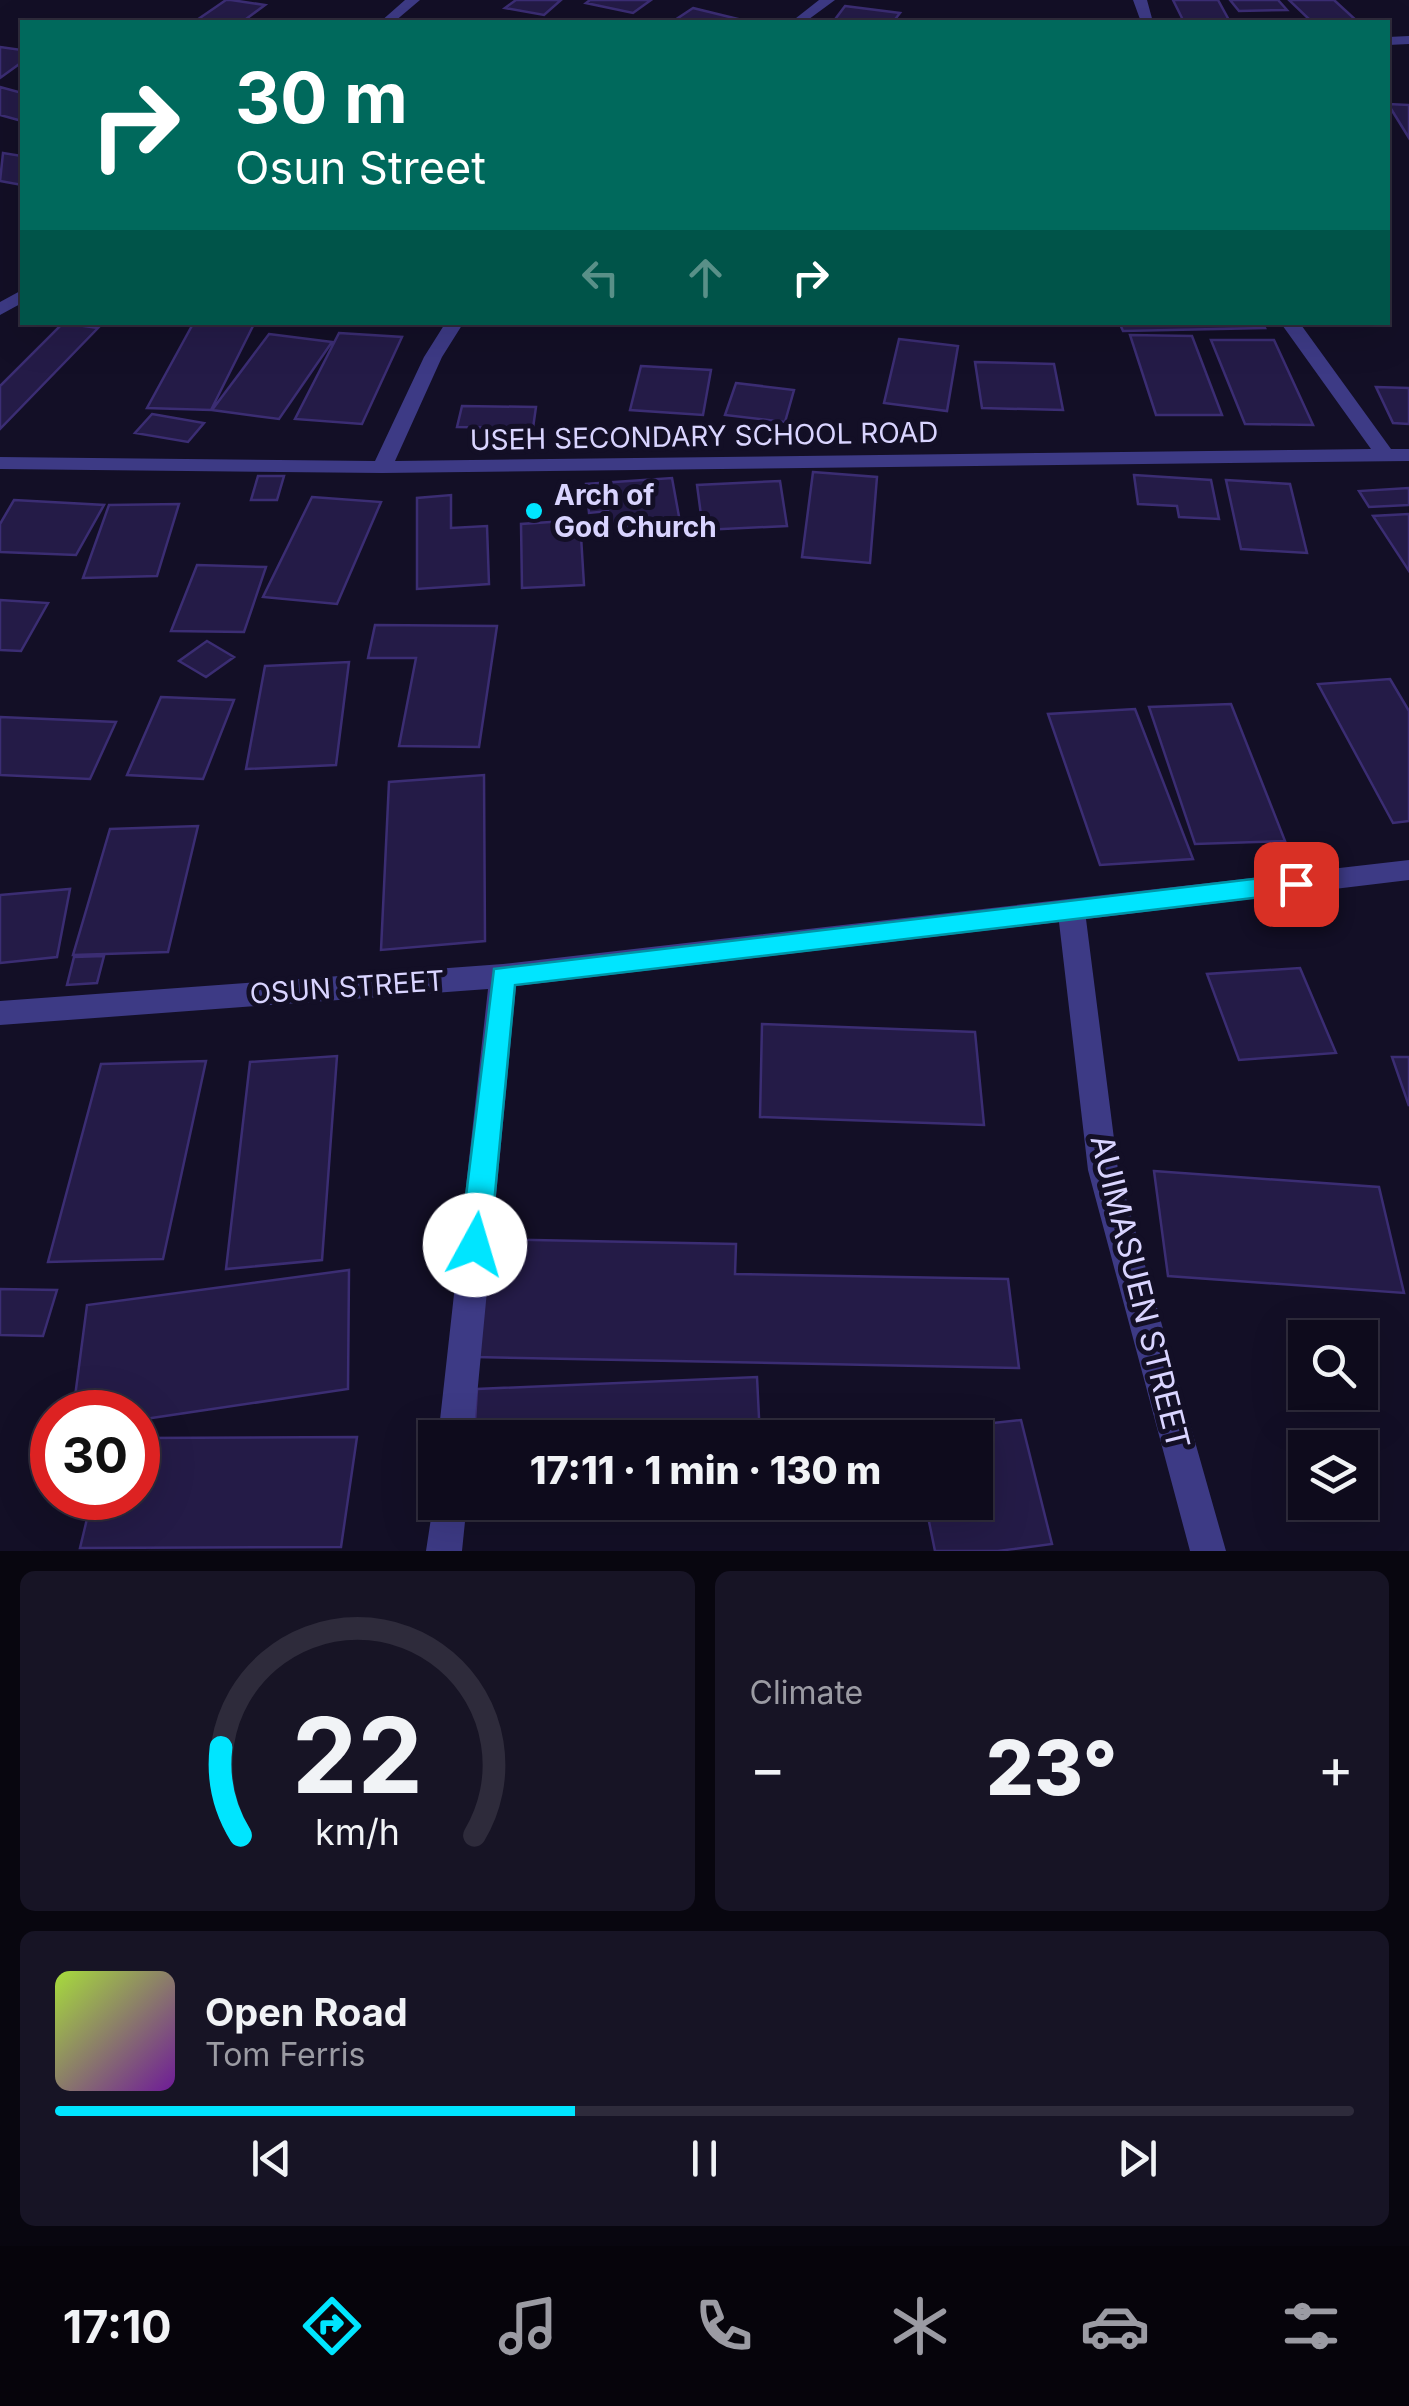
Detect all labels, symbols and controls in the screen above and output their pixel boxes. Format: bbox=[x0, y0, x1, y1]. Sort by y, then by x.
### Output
text: 30 m bbox=[235, 55, 408, 140]
icon: right bbox=[70, 60, 200, 190]
text: Osun Street bbox=[235, 140, 486, 195]
icon: left bbox=[573, 250, 628, 305]
icon: ahead bbox=[678, 250, 733, 305]
icon: right bbox=[783, 250, 838, 305]
street label: USEH SECONDARY SCHOOL ROAD bbox=[469, 415, 939, 457]
place label: Arch of God Church bbox=[554, 478, 717, 544]
marker: Arch of God Church bbox=[523, 500, 545, 522]
pin bbox=[1254, 842, 1339, 927]
icon: arrive bbox=[1269, 857, 1324, 912]
street label: OSUN STREET bbox=[249, 963, 445, 1011]
street label: AUIMASUEN STREET bbox=[1083, 1131, 1198, 1453]
position arrow bbox=[423, 1193, 527, 1297]
map controls bbox=[1288, 1320, 1378, 1520]
button: search bbox=[1288, 1320, 1378, 1410]
speed limit sign: 30 bbox=[30, 1390, 160, 1520]
button: layers bbox=[1288, 1430, 1378, 1520]
text: 17:11 · 1 min · 130 m bbox=[530, 1447, 881, 1493]
text: Climate bbox=[750, 1673, 863, 1712]
text: 22 bbox=[292, 1692, 423, 1818]
text: 23° bbox=[986, 1722, 1117, 1813]
text: − bbox=[750, 1735, 786, 1801]
text: + bbox=[1318, 1735, 1354, 1801]
text: km/h bbox=[315, 1810, 400, 1854]
text: Open Road bbox=[205, 1989, 408, 2035]
text: Tom Ferris bbox=[205, 2035, 365, 2074]
icon: previous bbox=[244, 2131, 299, 2186]
icon: pause bbox=[677, 2131, 732, 2186]
icon: next bbox=[1110, 2131, 1165, 2186]
icon: directions bbox=[297, 2291, 367, 2361]
icon: music bbox=[493, 2291, 563, 2361]
icon: phone bbox=[689, 2291, 759, 2361]
icon: climate bbox=[885, 2291, 955, 2361]
icon: car bbox=[1080, 2291, 1150, 2361]
icon: filters bbox=[1276, 2291, 1346, 2361]
text: 17:10 bbox=[63, 2299, 172, 2354]

